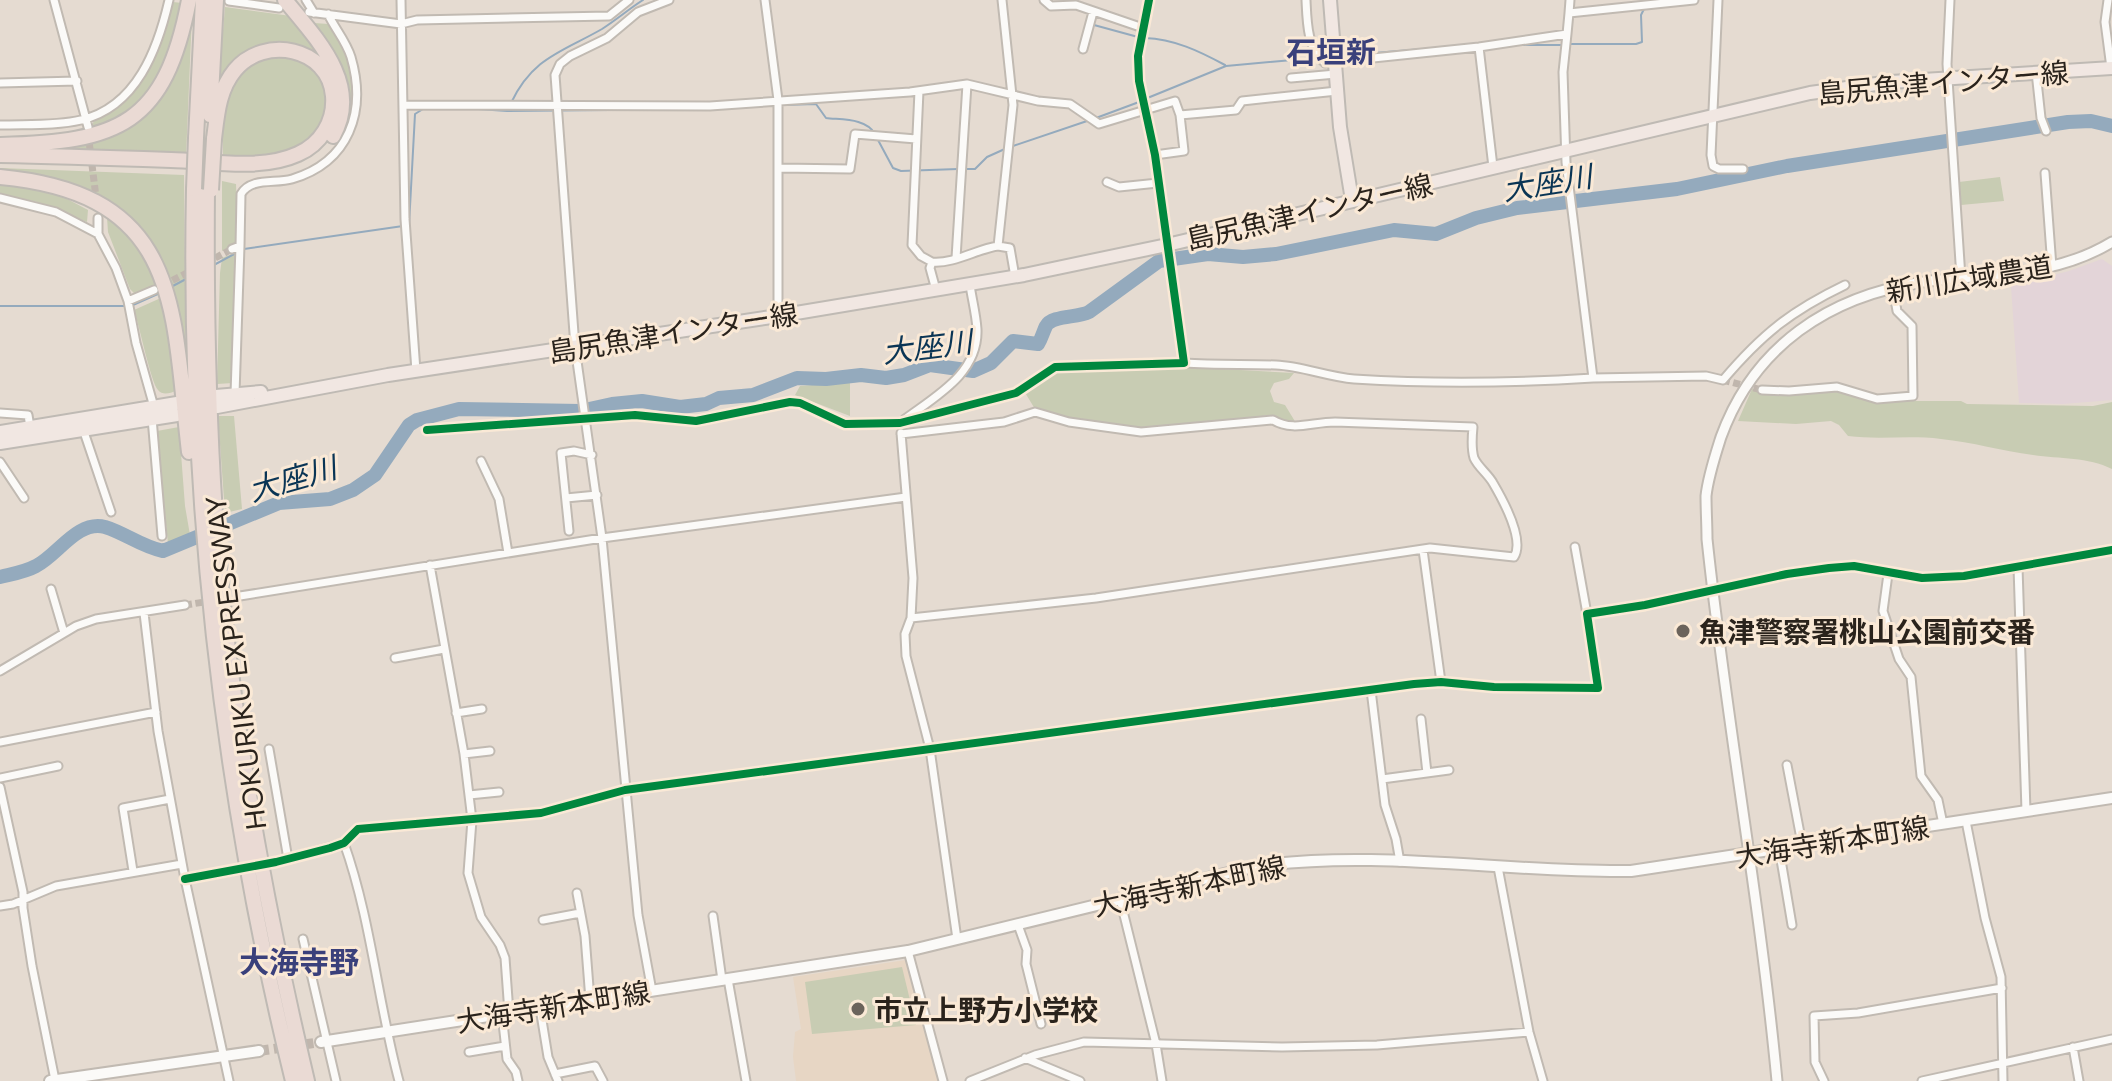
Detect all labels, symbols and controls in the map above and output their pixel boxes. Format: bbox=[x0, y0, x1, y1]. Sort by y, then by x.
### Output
district label: 石垣新 bbox=[1286, 32, 1376, 69]
street label: 島尻魚津インター線 bbox=[1816, 54, 2070, 110]
water label: 大座川 bbox=[1500, 155, 1597, 206]
street label: 島尻魚津インター線 bbox=[1182, 166, 1436, 256]
street label: 新川広域農道 bbox=[1883, 248, 2055, 308]
street label: 島尻魚津インター線 bbox=[546, 295, 800, 369]
water label: 大座川 bbox=[880, 321, 977, 369]
water label: 大座川 bbox=[244, 446, 343, 507]
street label: HOKURIKU EXPRESSWAY bbox=[198, 494, 272, 832]
place label: 魚津警察署桃山公園前交番 bbox=[1699, 614, 2035, 648]
marker: 魚津警察署桃山公園前交番 bbox=[1674, 622, 1692, 640]
street label: 大海寺新本町線 bbox=[1733, 809, 1931, 873]
street label: 大海寺新本町線 bbox=[1090, 848, 1288, 922]
district label: 大海寺野 bbox=[239, 942, 359, 979]
street label: 大海寺新本町線 bbox=[454, 974, 652, 1038]
place label: 市立上野方小学校 bbox=[874, 992, 1098, 1026]
marker: 市立上野方小学校 bbox=[849, 1000, 867, 1018]

